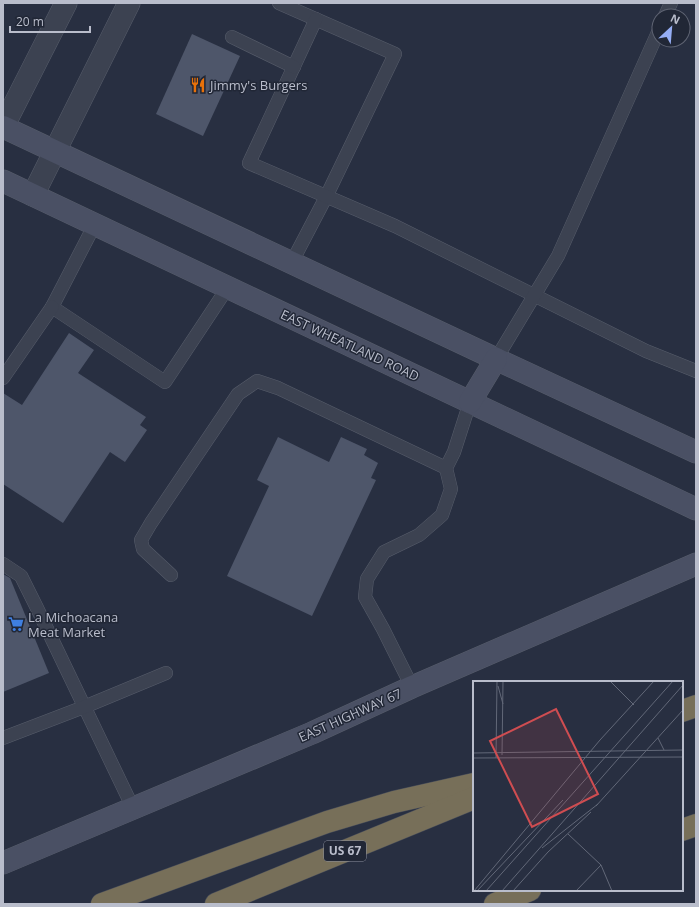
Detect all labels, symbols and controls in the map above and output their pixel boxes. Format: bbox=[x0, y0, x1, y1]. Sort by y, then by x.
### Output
scale bar bbox=[10, 8, 90, 34]
north arrow bbox=[651, 8, 691, 48]
text: N bbox=[668, 10, 683, 27]
text: 20 m bbox=[16, 13, 44, 30]
restaurant icon: Jimmy's Burgers bbox=[189, 76, 207, 94]
place label: Jimmy's Burgers bbox=[208, 76, 307, 94]
street label: EAST WHEATLAND ROAD bbox=[278, 305, 422, 385]
place label: La Michoacana Meat Market bbox=[28, 608, 118, 641]
supermarket icon: La Michoacana Meat Market bbox=[7, 615, 25, 633]
inset map bbox=[473, 681, 683, 891]
street label: EAST HIGHWAY 67 bbox=[296, 684, 404, 746]
road number: US 67 bbox=[324, 841, 366, 861]

